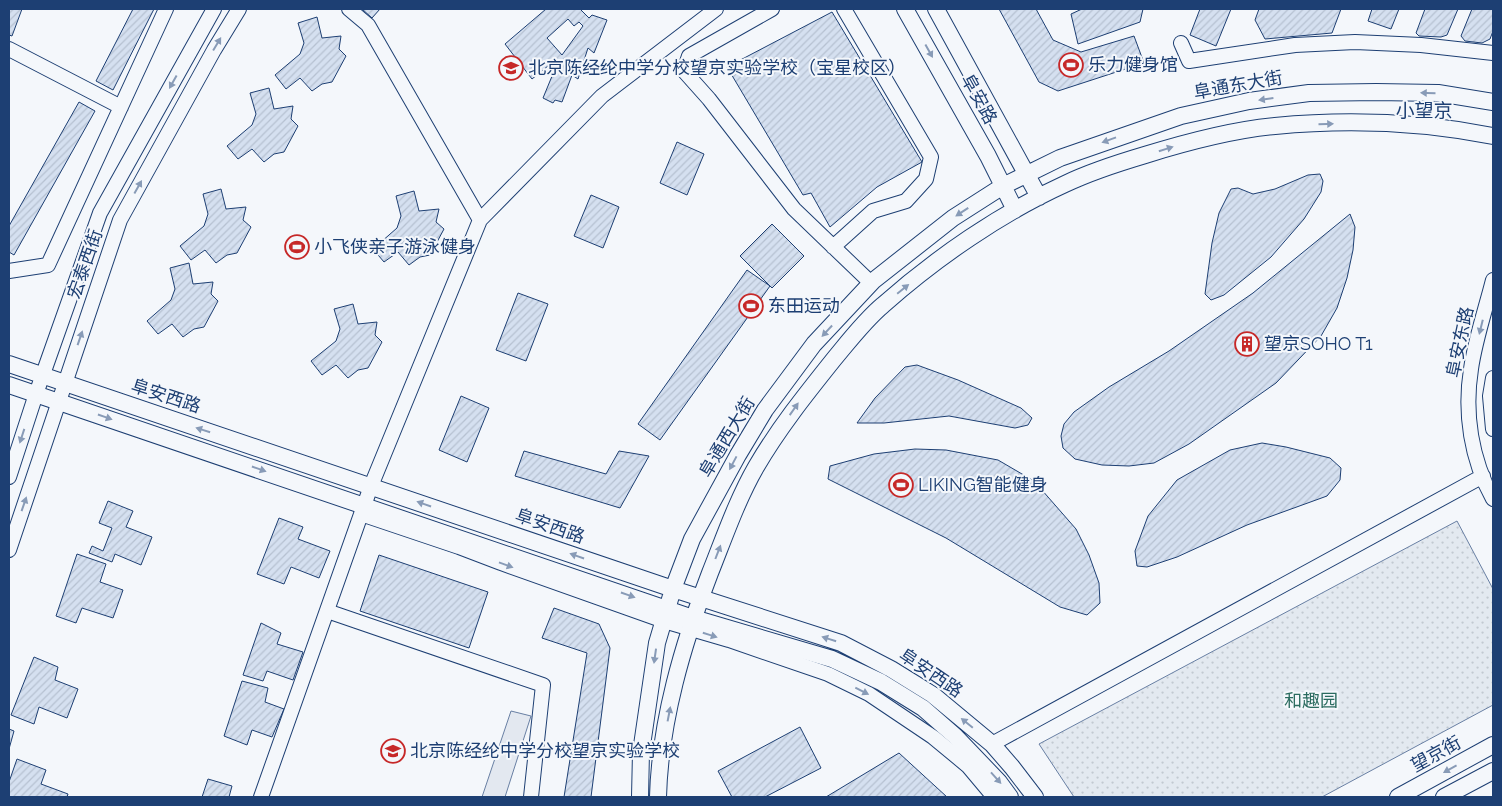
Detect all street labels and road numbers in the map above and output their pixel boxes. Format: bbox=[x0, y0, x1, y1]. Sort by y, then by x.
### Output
street label: 阜通东大街 bbox=[1192, 66, 1284, 103]
street label: 阜安路 bbox=[957, 70, 1002, 127]
street label: 宏泰西街 bbox=[63, 226, 106, 301]
street label: 阜安东路 bbox=[1442, 304, 1477, 379]
street label: 阜安西路 bbox=[129, 374, 204, 417]
street label: 阜通西大街 bbox=[694, 393, 759, 481]
street label: 阜安西路 bbox=[513, 504, 588, 547]
street label: 阜安西路 bbox=[896, 644, 967, 701]
street label: 望京街 bbox=[1407, 731, 1464, 776]

